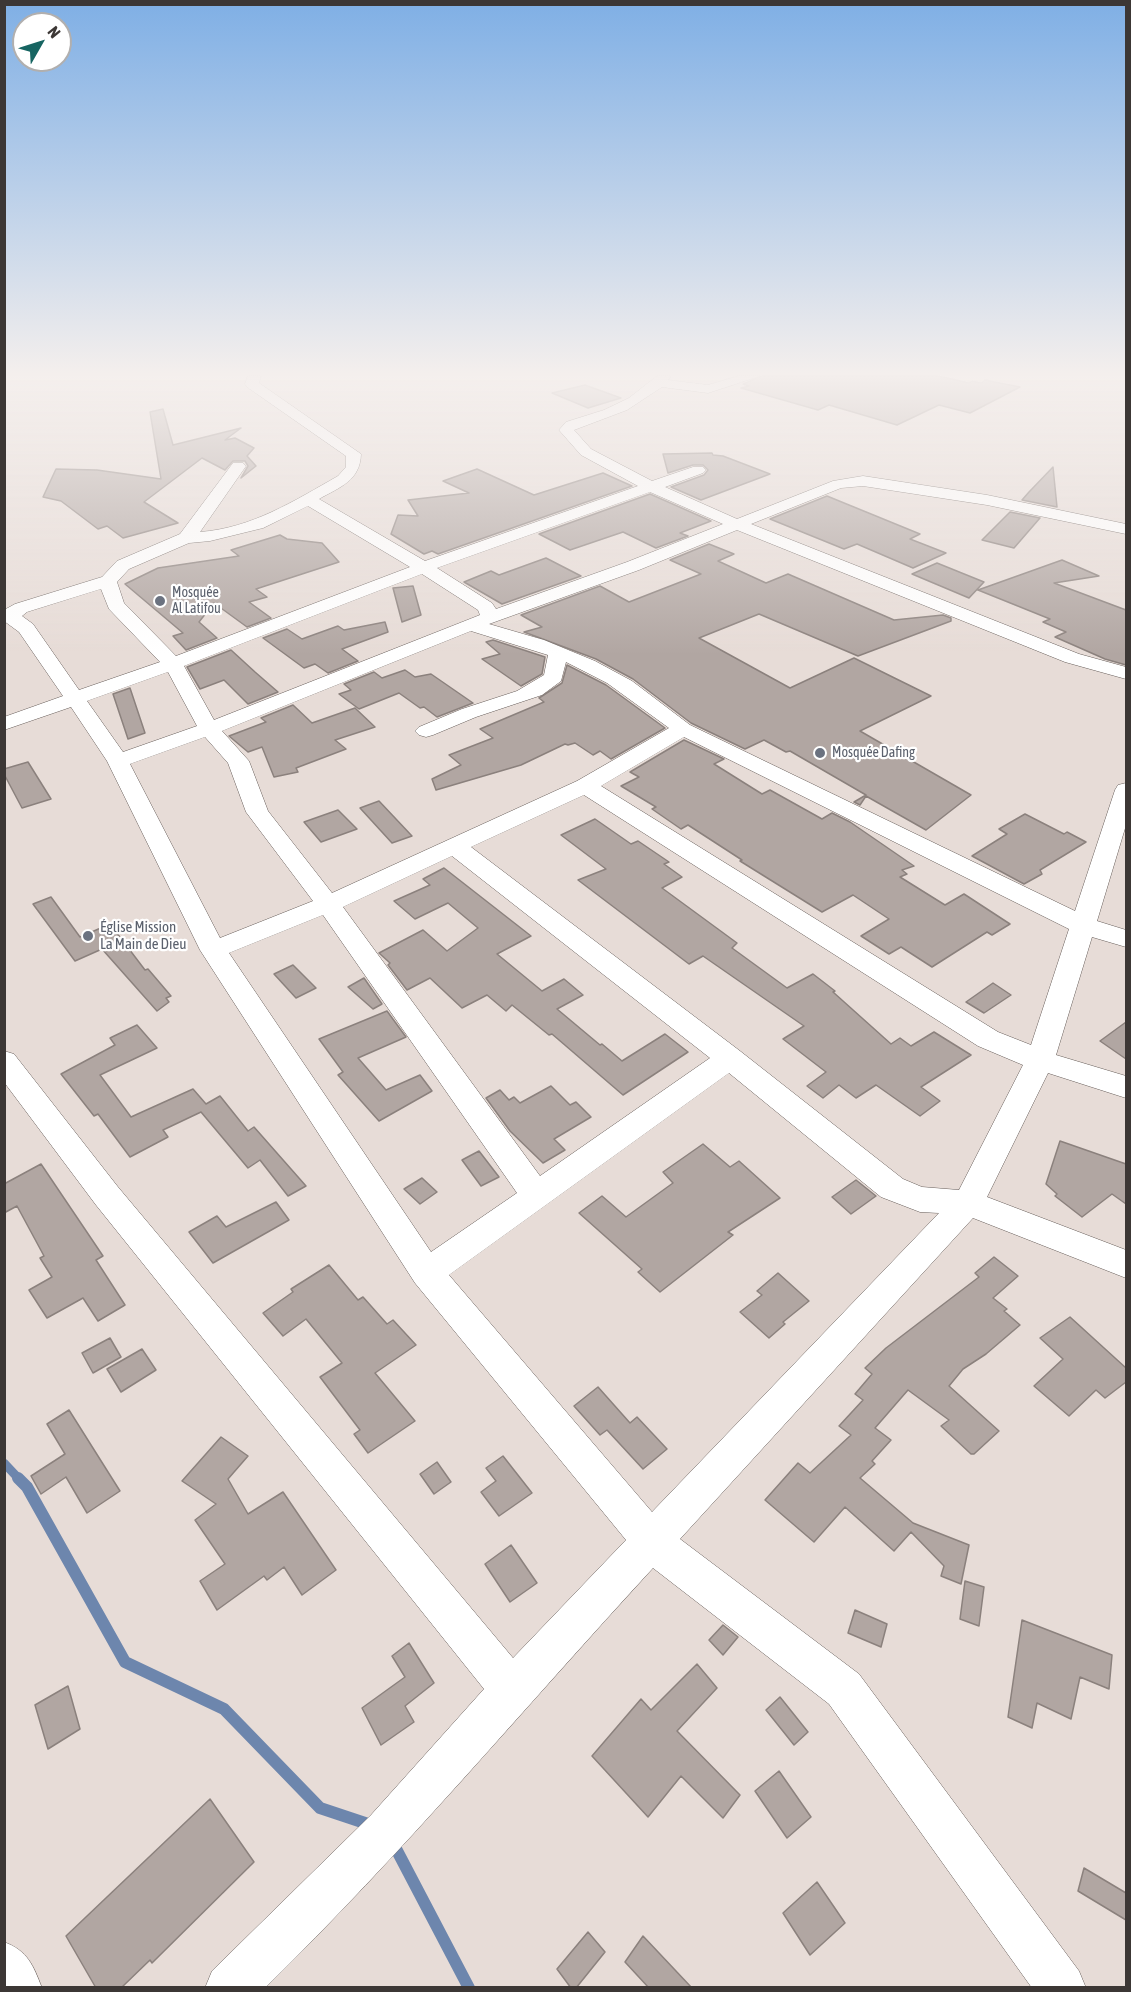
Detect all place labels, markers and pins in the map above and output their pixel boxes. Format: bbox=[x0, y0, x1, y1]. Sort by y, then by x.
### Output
place label: Mosquée Al Latifou bbox=[172, 585, 221, 618]
marker: Mosquée Al Latifou bbox=[153, 594, 167, 608]
place label: Mosquée Dafing bbox=[832, 745, 915, 761]
marker: Mosquée Dafing bbox=[813, 746, 827, 760]
place label: Église Mission La Main de Dieu bbox=[100, 918, 187, 953]
marker: Église Mission La Main de Dieu bbox=[81, 929, 95, 943]

